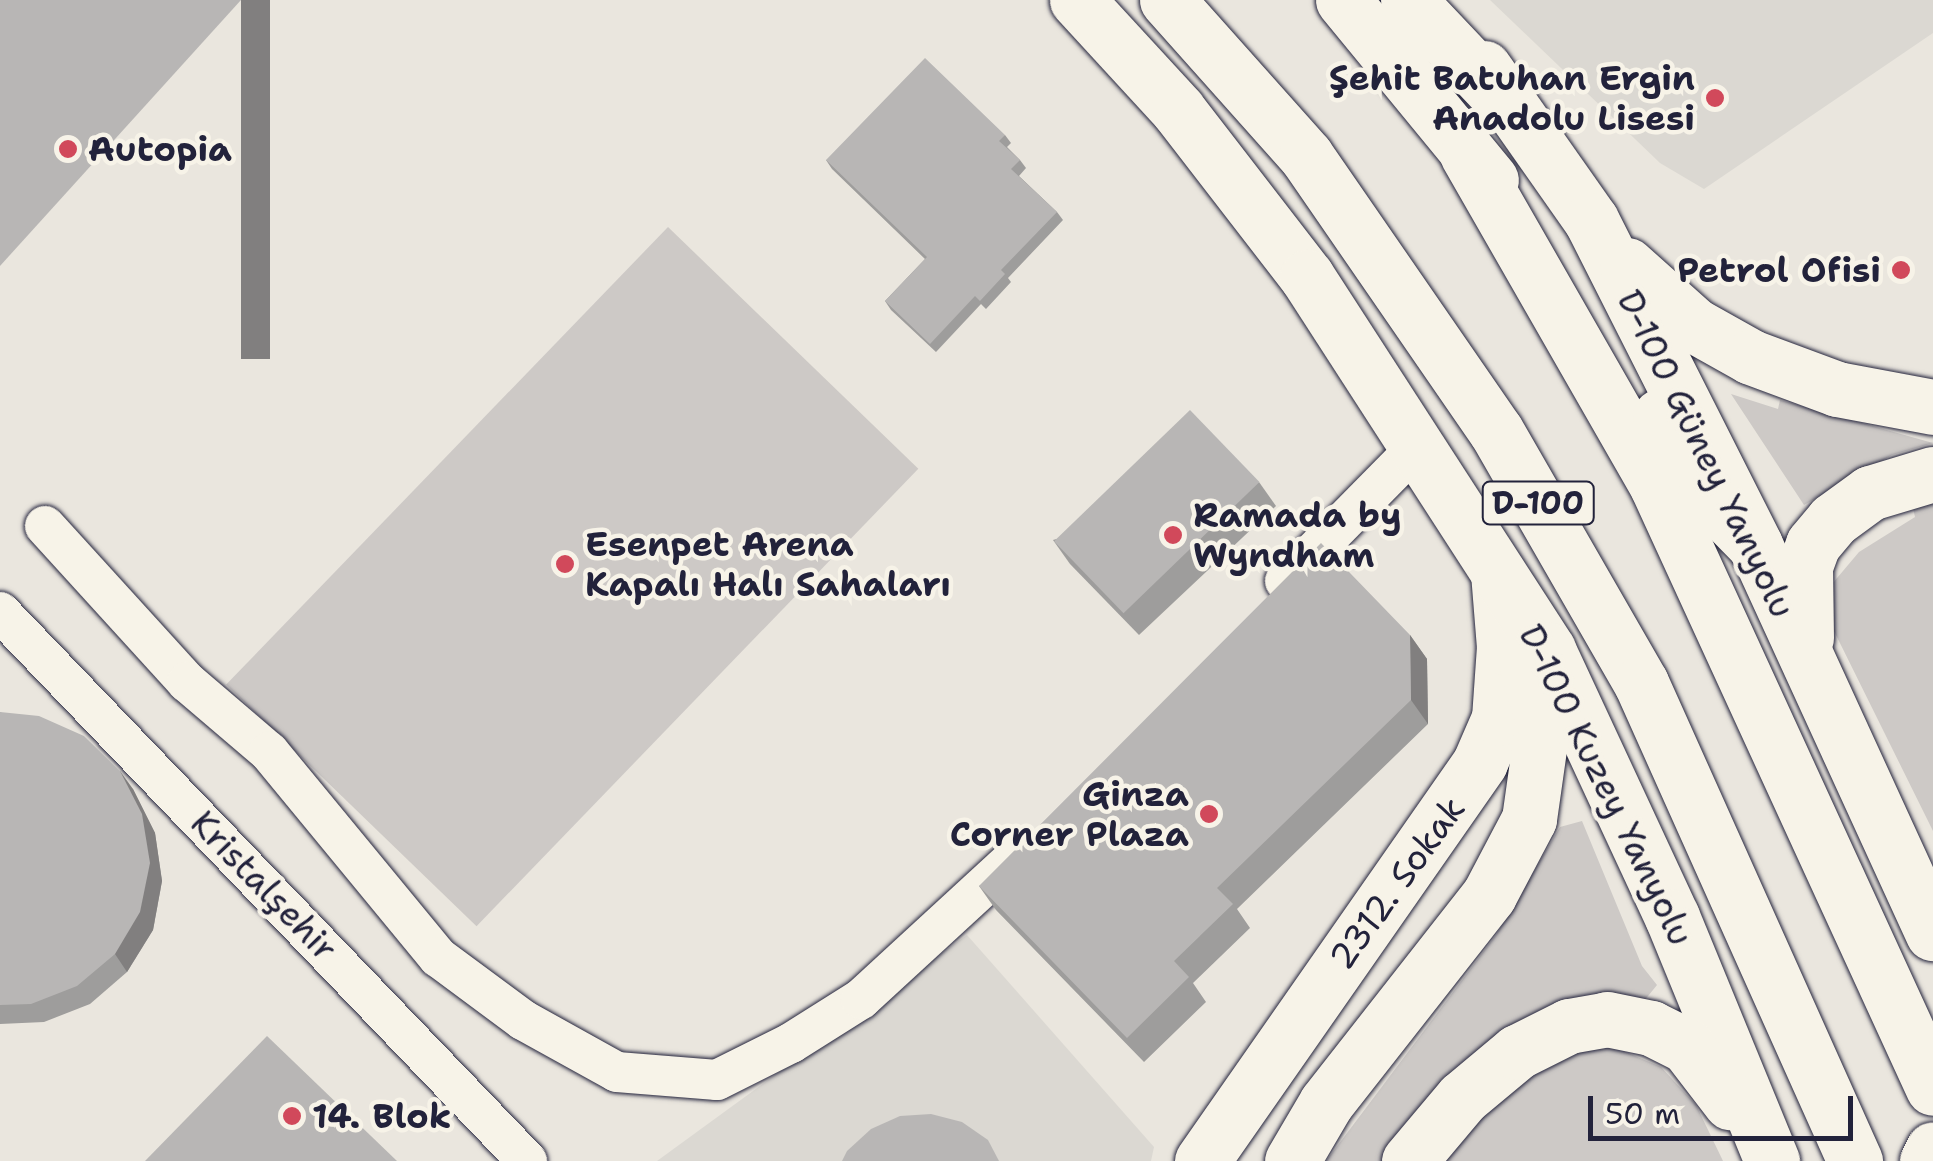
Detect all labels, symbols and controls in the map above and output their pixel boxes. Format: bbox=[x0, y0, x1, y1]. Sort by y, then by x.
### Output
place label: Şehit Batuhan Ergin Anadolu Lisesi bbox=[1329, 57, 1695, 139]
marker: Şehit Batuhan Ergin Anadolu Lisesi bbox=[1704, 87, 1726, 109]
place label: Autopia bbox=[88, 128, 232, 170]
marker: Autopia bbox=[57, 138, 79, 160]
place label: Petrol Ofisi bbox=[1677, 249, 1881, 291]
marker: Petrol Ofisi bbox=[1890, 259, 1912, 281]
street label: D-100 Güney Yanyolu bbox=[1608, 283, 1804, 625]
road number: D-100 bbox=[1480, 476, 1596, 530]
place label: Ramada by Wyndham bbox=[1193, 494, 1402, 576]
place label: Esenpet Arena Kapalı Halı Sahaları bbox=[585, 523, 951, 605]
marker: Ramada by Wyndham bbox=[1162, 524, 1184, 546]
marker: Esenpet Arena Kapalı Halı Sahaları bbox=[554, 553, 576, 575]
street label: D-100 Kuzey Yanyolu bbox=[1510, 618, 1702, 952]
place label: Ginza Corner Plaza bbox=[950, 773, 1189, 855]
street label: 2312. Sokak bbox=[1320, 789, 1474, 977]
street label: Kristalşehir bbox=[182, 802, 346, 970]
marker: Ginza Corner Plaza bbox=[1198, 803, 1220, 825]
scale bar bbox=[1593, 1076, 1858, 1138]
text: 50 m bbox=[1605, 1093, 1680, 1134]
place label: 14. Blok bbox=[312, 1095, 451, 1137]
marker: 14. Blok bbox=[281, 1105, 303, 1127]

